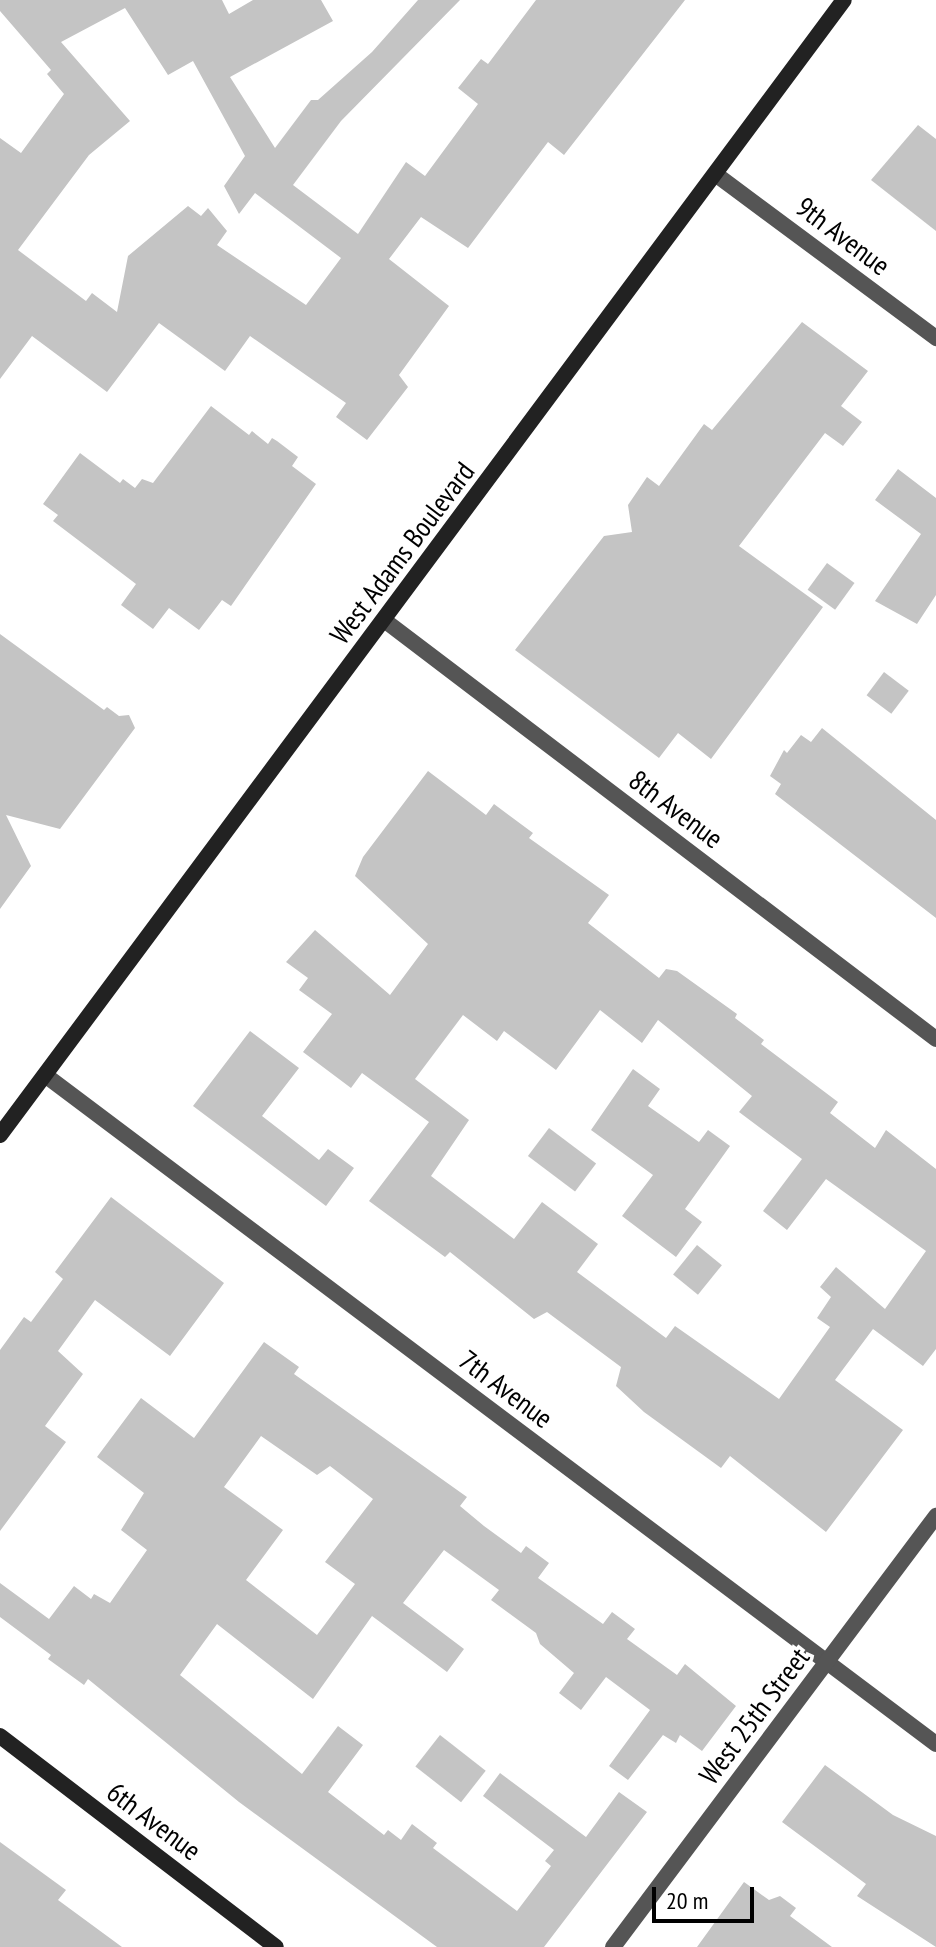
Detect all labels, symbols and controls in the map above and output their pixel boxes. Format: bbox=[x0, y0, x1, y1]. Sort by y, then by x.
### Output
street label: 9th Avenue bbox=[789, 190, 897, 282]
street label: West Adams Boulevard bbox=[323, 455, 481, 651]
street label: 8th Avenue bbox=[622, 763, 730, 855]
street label: 7th Avenue bbox=[452, 1343, 560, 1435]
street label: West 25th Street bbox=[692, 1641, 816, 1791]
street label: 6th Avenue bbox=[100, 1775, 208, 1867]
scale bar bbox=[656, 1871, 758, 1921]
text: 20 m bbox=[666, 1885, 708, 1916]

